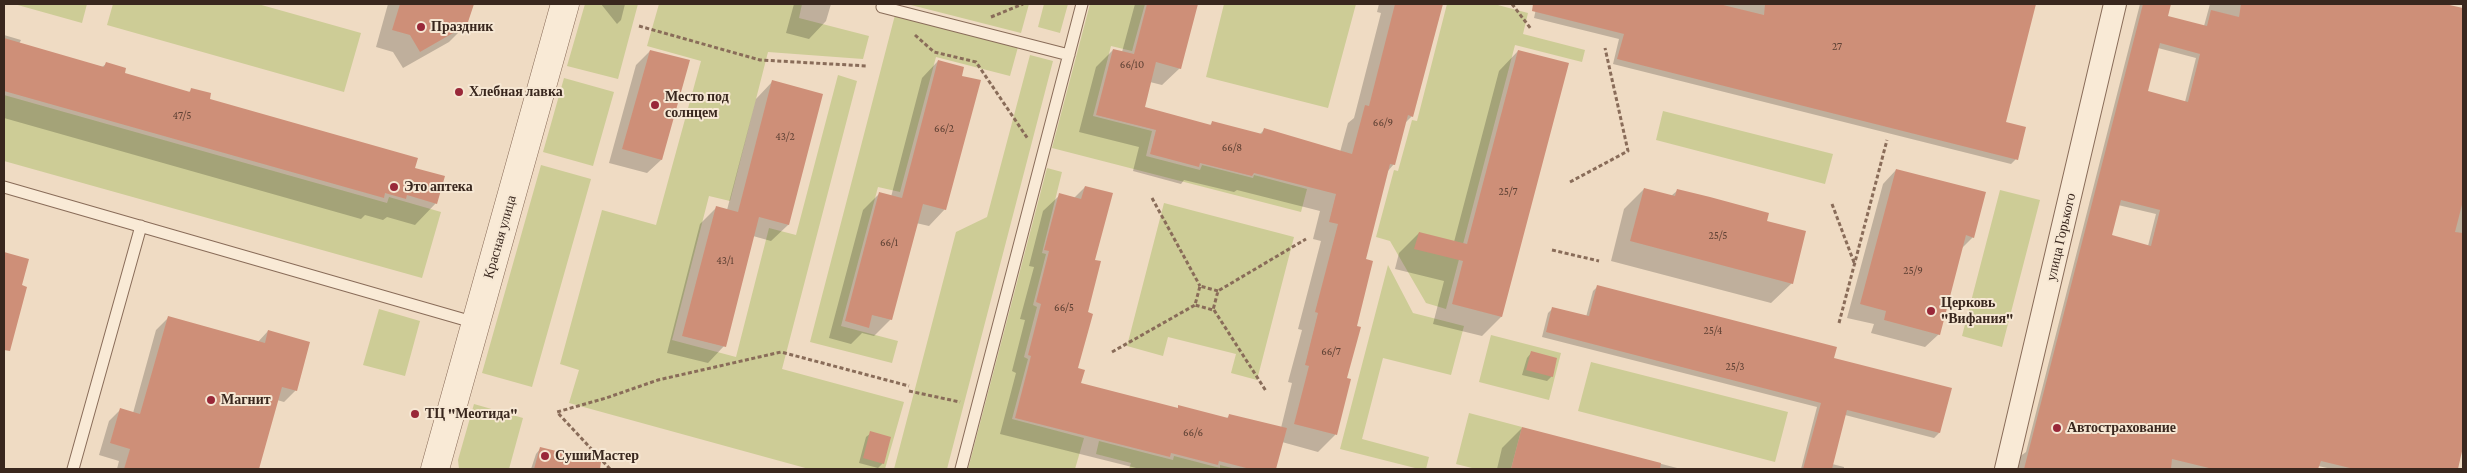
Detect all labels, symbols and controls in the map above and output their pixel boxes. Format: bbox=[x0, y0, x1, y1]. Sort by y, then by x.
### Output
place label: Праздник bbox=[431, 19, 493, 35]
marker: Праздник bbox=[415, 21, 427, 33]
house number: 27 bbox=[1832, 40, 1842, 54]
house number: 66/10 bbox=[1120, 58, 1144, 72]
place label: Хлебная лавка bbox=[469, 84, 563, 100]
marker: Хлебная лавка bbox=[453, 86, 465, 98]
place label: Место под солнцем bbox=[665, 89, 729, 121]
marker: Место под солнцем bbox=[649, 99, 661, 111]
house number: 47/5 bbox=[173, 109, 191, 123]
house number: 66/9 bbox=[1373, 116, 1393, 130]
house number: 66/2 bbox=[934, 122, 954, 136]
house number: 43/2 bbox=[775, 130, 795, 144]
house number: 66/8 bbox=[1222, 141, 1242, 155]
place label: Это аптека bbox=[404, 179, 473, 195]
marker: Это аптека bbox=[388, 181, 400, 193]
house number: 25/7 bbox=[1499, 185, 1517, 199]
street label: улица Горького bbox=[2043, 191, 2079, 283]
street label: Красная улица bbox=[480, 193, 520, 281]
house number: 25/5 bbox=[1708, 229, 1728, 243]
house number: 66/1 bbox=[880, 236, 898, 250]
house number: 43/1 bbox=[716, 254, 734, 268]
house number: 25/9 bbox=[1903, 264, 1923, 278]
place label: Церковь "Вифания" bbox=[1941, 295, 2013, 328]
house number: 66/5 bbox=[1054, 301, 1074, 315]
marker: Церковь "Вифания" bbox=[1925, 305, 1937, 317]
house number: 25/4 bbox=[1704, 324, 1722, 338]
house number: 66/7 bbox=[1321, 345, 1341, 359]
house number: 25/3 bbox=[1726, 360, 1744, 374]
place label: Магнит bbox=[221, 392, 271, 408]
marker: Магнит bbox=[205, 394, 217, 406]
place label: ТЦ "Меотида" bbox=[425, 406, 518, 422]
marker: ТЦ "Меотида" bbox=[409, 408, 421, 420]
place label: Автострахование bbox=[2067, 420, 2176, 436]
marker: Автострахование bbox=[2051, 422, 2063, 434]
house number: 66/6 bbox=[1183, 426, 1203, 440]
place label: СушиМастер bbox=[555, 448, 639, 464]
marker: СушиМастер bbox=[539, 450, 551, 462]

